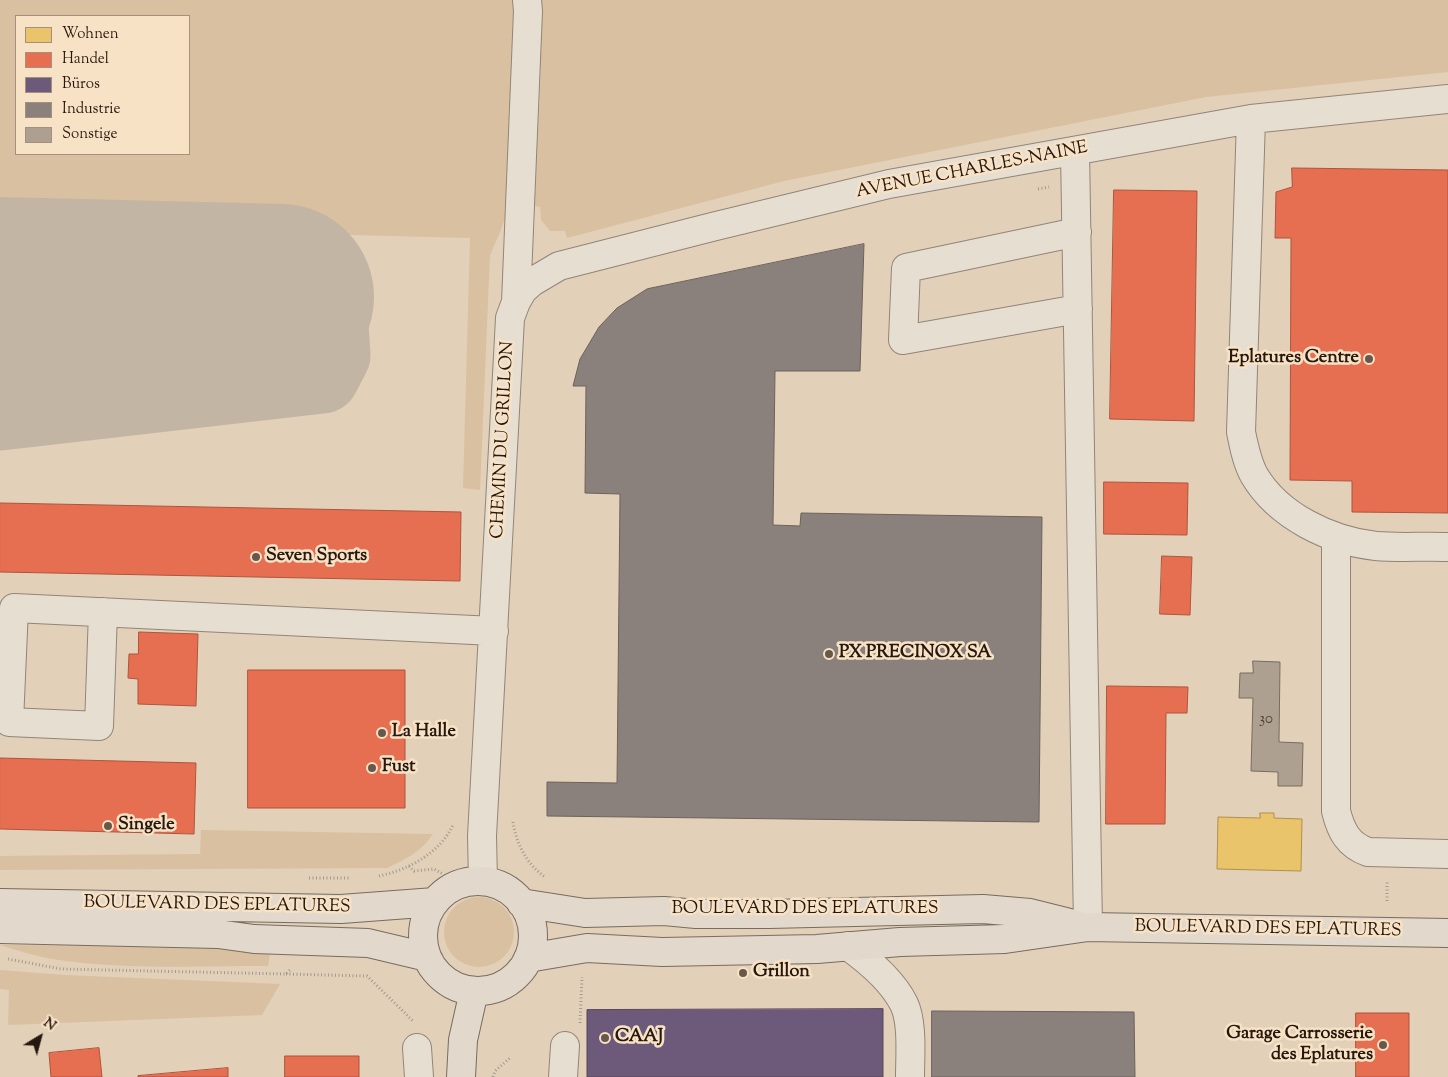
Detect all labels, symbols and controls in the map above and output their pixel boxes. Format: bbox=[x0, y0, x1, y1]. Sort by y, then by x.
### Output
legend bbox=[15, 15, 190, 155]
text: Wohnen bbox=[62, 24, 119, 45]
text: Handel bbox=[62, 49, 109, 70]
text: Büros bbox=[62, 74, 100, 95]
text: Industrie bbox=[62, 99, 120, 120]
text: Sonstige bbox=[62, 124, 117, 145]
street label: AVENUE CHARLES-NAINE bbox=[854, 138, 1090, 204]
street label: CHEMIN DU GRILLON bbox=[488, 341, 520, 539]
place label: Eplatures Centre bbox=[1228, 348, 1359, 370]
marker: Eplatures Centre bbox=[1363, 353, 1375, 365]
place label: Seven Sports bbox=[266, 546, 367, 568]
marker: Seven Sports bbox=[250, 551, 262, 563]
place label: PX PRECINOX SA bbox=[839, 643, 992, 665]
marker: PX PRECINOX SA bbox=[823, 648, 835, 660]
house number: 30 bbox=[1259, 711, 1273, 729]
place label: La Halle bbox=[392, 722, 456, 744]
marker: La Halle bbox=[376, 727, 388, 739]
place label: Fust bbox=[382, 757, 415, 779]
marker: Fust bbox=[366, 762, 378, 774]
place label: Singele bbox=[118, 815, 175, 837]
marker: Singele bbox=[102, 820, 114, 832]
street label: BOULEVARD DES EPLATURES bbox=[83, 893, 351, 919]
street label: BOULEVARD DES EPLATURES bbox=[671, 899, 939, 921]
street label: BOULEVARD DES EPLATURES bbox=[1134, 917, 1402, 943]
place label: Grillon bbox=[753, 962, 810, 984]
marker: Grillon bbox=[737, 967, 749, 979]
north arrow bbox=[15, 1012, 65, 1062]
text: N bbox=[39, 1014, 60, 1036]
place label: Garage Carrosserie des Eplatures bbox=[1226, 1024, 1373, 1066]
place label: CAAJ bbox=[615, 1027, 663, 1049]
marker: CAAJ bbox=[599, 1032, 611, 1044]
marker: Garage Carrosserie des Eplatures bbox=[1377, 1039, 1389, 1051]

